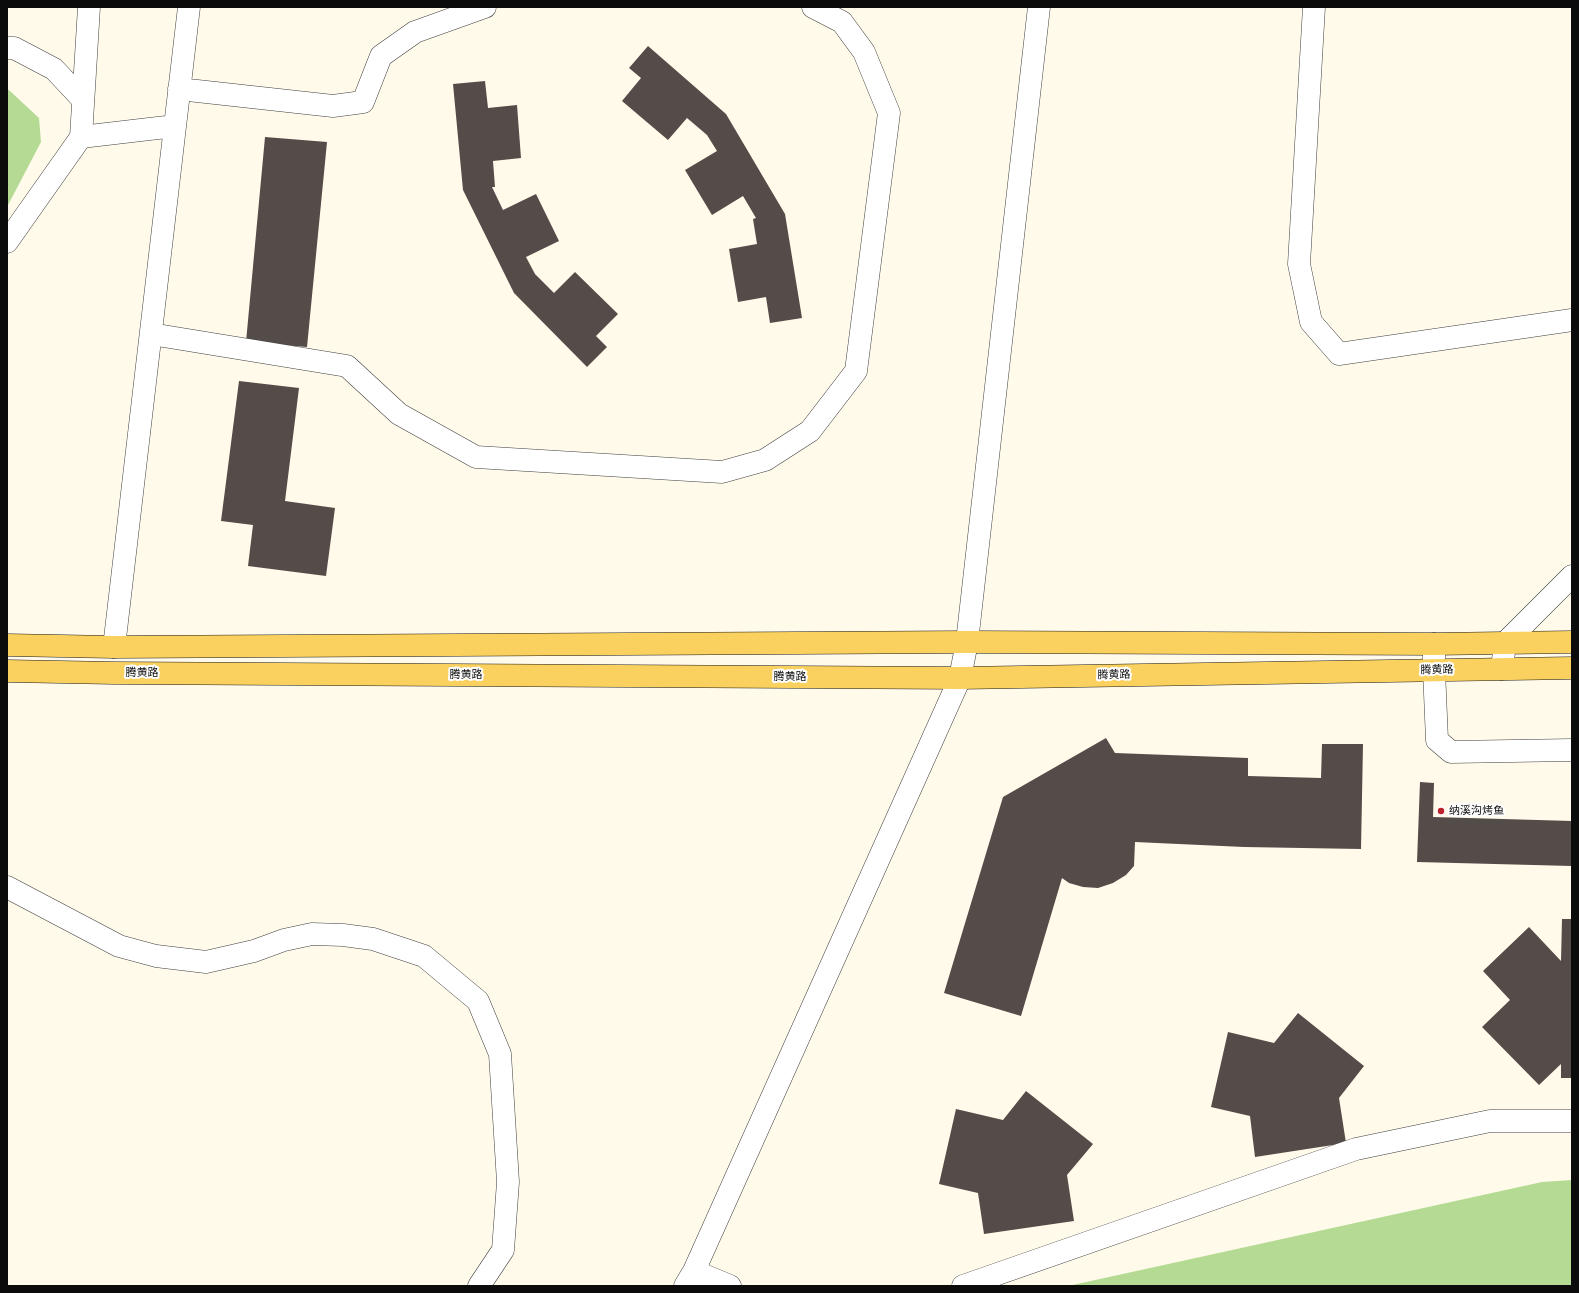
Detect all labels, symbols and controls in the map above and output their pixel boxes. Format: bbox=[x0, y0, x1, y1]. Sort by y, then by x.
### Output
street label: 腾黄路 bbox=[1420, 663, 1454, 677]
street label: 腾黄路 bbox=[126, 666, 158, 680]
street label: 腾黄路 bbox=[450, 668, 482, 682]
street label: 腾黄路 bbox=[1097, 668, 1131, 682]
street label: 腾黄路 bbox=[774, 670, 806, 684]
place label: 纳溪沟烤鱼 bbox=[1449, 804, 1504, 818]
marker: 纳溪沟烤鱼 bbox=[1436, 806, 1446, 816]

